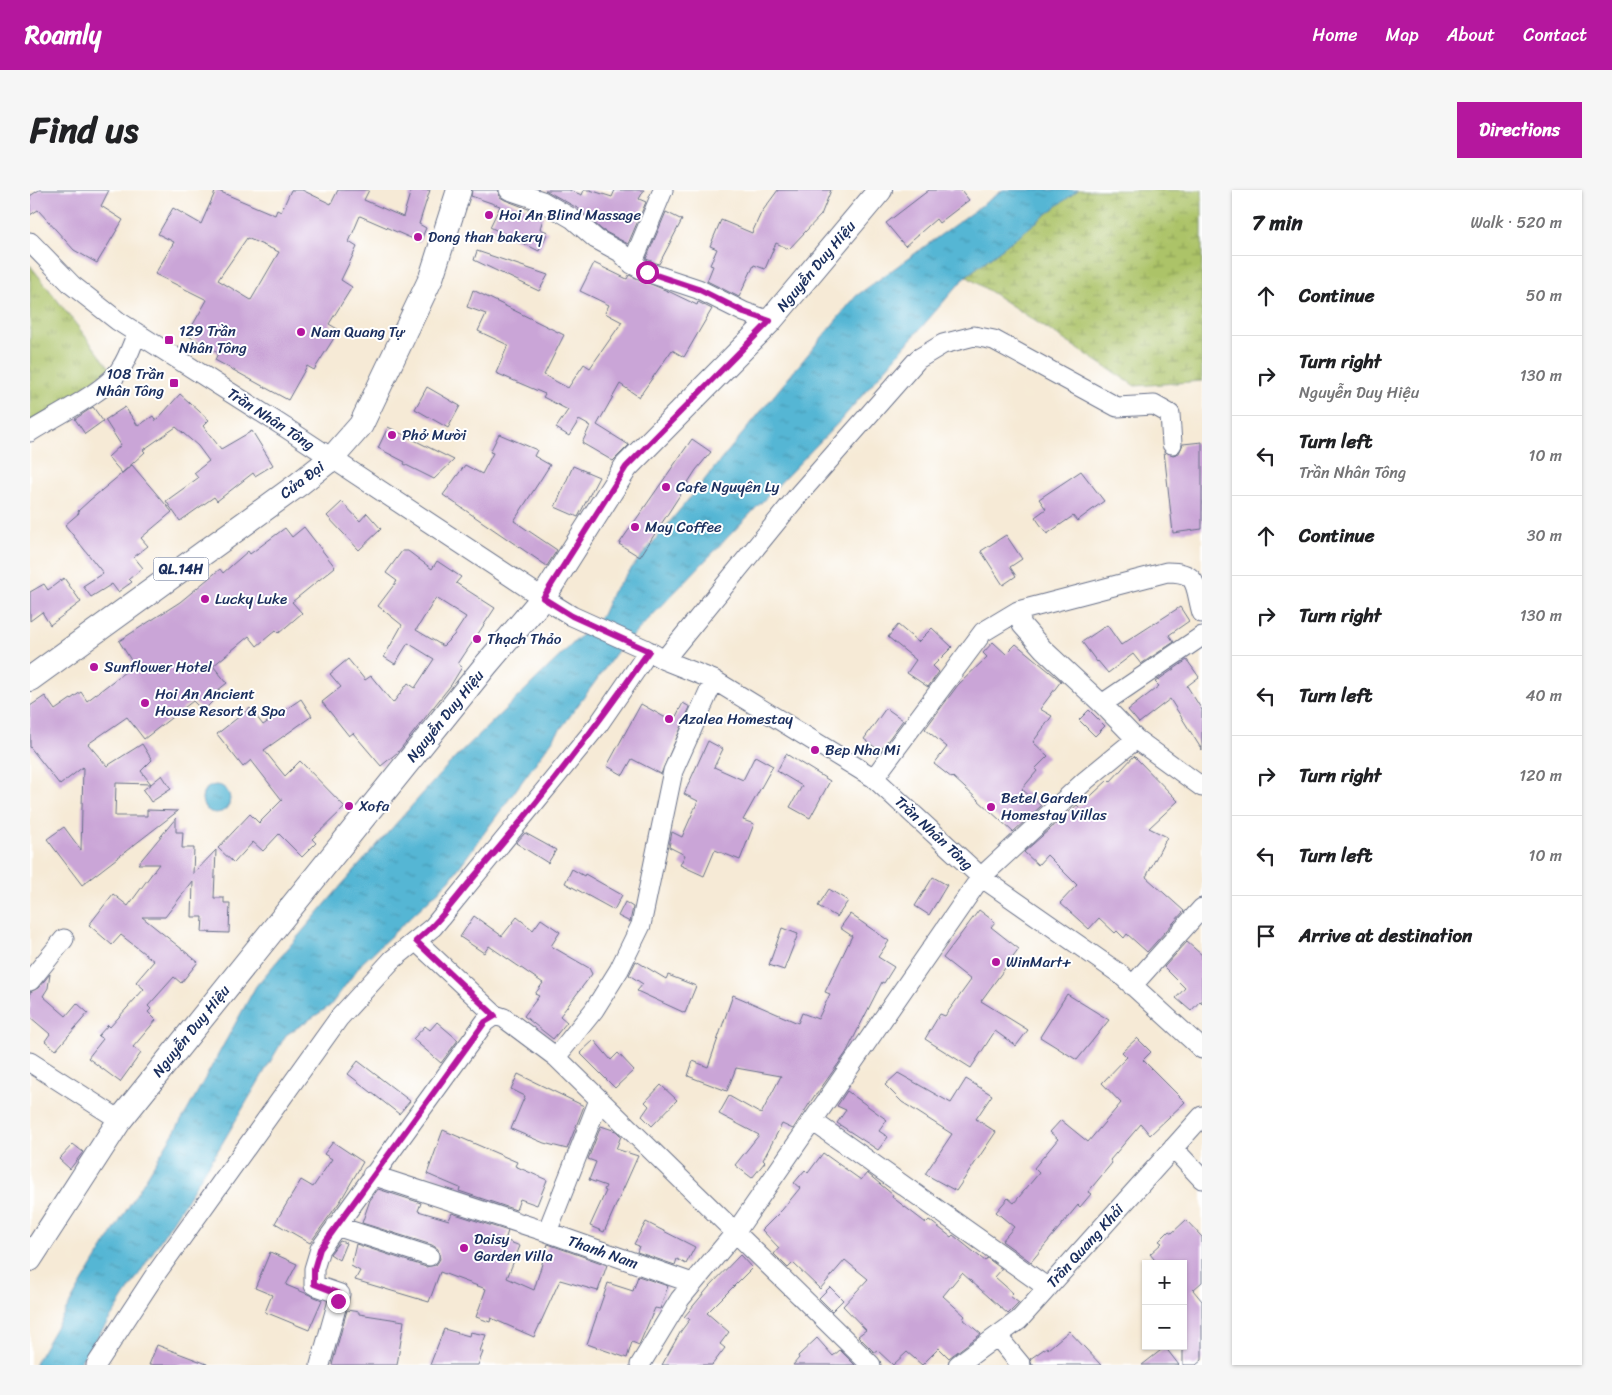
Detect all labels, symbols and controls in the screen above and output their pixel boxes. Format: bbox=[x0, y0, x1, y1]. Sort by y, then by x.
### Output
text: Roamly bbox=[25, 14, 101, 56]
text: Home bbox=[1313, 19, 1358, 51]
text: Map bbox=[1386, 19, 1419, 51]
text: About bbox=[1447, 19, 1495, 51]
text: Contact bbox=[1523, 19, 1587, 51]
text: Find us bbox=[30, 99, 138, 161]
button: Directions bbox=[1457, 102, 1582, 158]
place label: Hoi An Blind Massage bbox=[499, 202, 641, 228]
text: 7 min bbox=[1252, 204, 1303, 242]
text: Walk · 520 m bbox=[1470, 208, 1562, 237]
marker: Hoi An Blind Massage bbox=[483, 209, 495, 221]
street label: Nguyễn Duy Hiệu bbox=[770, 214, 862, 318]
place label: Dong than bakery bbox=[428, 224, 543, 250]
marker: Dong than bakery bbox=[412, 231, 424, 243]
route start bbox=[636, 261, 659, 284]
text: Continue bbox=[1299, 279, 1375, 312]
text: 50 m bbox=[1526, 281, 1562, 310]
icon: ahead bbox=[1252, 282, 1280, 310]
place label: 129 Trần Nhân Tông bbox=[179, 318, 247, 361]
place label: Nam Quang Tự bbox=[311, 319, 406, 345]
marker: Nam Quang Tự bbox=[295, 326, 307, 338]
marker: 129 Trần Nhân Tông bbox=[163, 334, 175, 346]
text: Turn right bbox=[1299, 345, 1381, 378]
place label: 108 Trần Nhân Tông bbox=[96, 361, 164, 404]
text: 130 m bbox=[1520, 361, 1562, 390]
icon: right bbox=[1252, 362, 1280, 390]
marker: 108 Trần Nhân Tông bbox=[168, 377, 180, 389]
text: Nguyễn Duy Hiệu bbox=[1299, 378, 1419, 407]
street label: Trần Nhân Tông bbox=[222, 381, 321, 457]
place label: Phở Mười bbox=[402, 422, 467, 448]
text: Turn left bbox=[1299, 425, 1372, 458]
marker: Phở Mười bbox=[386, 429, 398, 441]
text: 10 m bbox=[1529, 441, 1562, 470]
icon: left bbox=[1252, 442, 1280, 470]
street label: Cửa Đại bbox=[274, 454, 331, 506]
text: Trần Nhân Tông bbox=[1299, 458, 1406, 487]
place label: Cafe Nguyên Ly bbox=[676, 474, 780, 500]
marker: Cafe Nguyên Ly bbox=[660, 481, 672, 493]
place label: May Coffee bbox=[645, 514, 722, 540]
text: Continue bbox=[1299, 519, 1375, 552]
marker: May Coffee bbox=[629, 521, 641, 533]
text: 30 m bbox=[1527, 521, 1562, 550]
icon: ahead bbox=[1252, 522, 1280, 550]
road number: QL.14H bbox=[154, 558, 208, 580]
place label: Lucky Luke bbox=[215, 586, 287, 612]
marker: Lucky Luke bbox=[199, 593, 211, 605]
text: Turn right bbox=[1299, 599, 1381, 632]
text: 130 m bbox=[1520, 601, 1562, 630]
icon: right bbox=[1252, 602, 1280, 630]
place label: Thạch Thảo bbox=[487, 626, 562, 652]
marker: Thạch Thảo bbox=[471, 633, 483, 645]
place label: Sunflower Hotel bbox=[104, 654, 213, 680]
marker: Sunflower Hotel bbox=[88, 661, 100, 673]
street label: Nguyễn Duy Hiệu bbox=[399, 664, 491, 768]
text: Turn left bbox=[1299, 679, 1372, 712]
place label: Hoi An Ancient House Resort & Spa bbox=[155, 681, 286, 724]
text: 40 m bbox=[1525, 681, 1562, 710]
icon: left bbox=[1252, 682, 1280, 710]
marker: Hoi An Ancient House Resort & Spa bbox=[139, 697, 151, 709]
place label: Azalea Homestay bbox=[678, 706, 793, 732]
marker: Azalea Homestay bbox=[663, 713, 675, 725]
place label: Bep Nha Mi bbox=[825, 737, 901, 763]
marker: Bep Nha Mi bbox=[809, 744, 821, 756]
text: Turn right bbox=[1299, 759, 1381, 792]
text: 120 m bbox=[1519, 761, 1562, 790]
icon: right bbox=[1252, 762, 1280, 790]
place label: Betel Garden Homestay Villas bbox=[1001, 785, 1107, 828]
street label: Trần Nhân Tông bbox=[888, 789, 980, 877]
place label: Xofa bbox=[358, 793, 390, 819]
marker: Xofa bbox=[343, 800, 355, 812]
marker: Betel Garden Homestay Villas bbox=[985, 801, 997, 813]
text: Turn left bbox=[1299, 839, 1372, 872]
text: 10 m bbox=[1529, 841, 1562, 870]
icon: left bbox=[1252, 842, 1280, 870]
text: Arrive at destination bbox=[1299, 919, 1472, 952]
icon: arrive bbox=[1252, 922, 1280, 950]
place label: WinMart+ bbox=[1006, 949, 1072, 975]
marker: WinMart+ bbox=[990, 956, 1002, 968]
street label: Nguyễn Duy Hiệu bbox=[145, 979, 237, 1083]
street label: Trần Quang Khải bbox=[1040, 1197, 1131, 1294]
place label: Daisy Garden Villa bbox=[474, 1226, 553, 1269]
street label: Thanh Nam bbox=[564, 1228, 642, 1276]
marker: Daisy Garden Villa bbox=[458, 1242, 470, 1254]
map controls bbox=[1142, 1260, 1187, 1350]
button: + bbox=[1142, 1260, 1187, 1305]
route end bbox=[327, 1290, 350, 1313]
button: − bbox=[1142, 1305, 1187, 1350]

